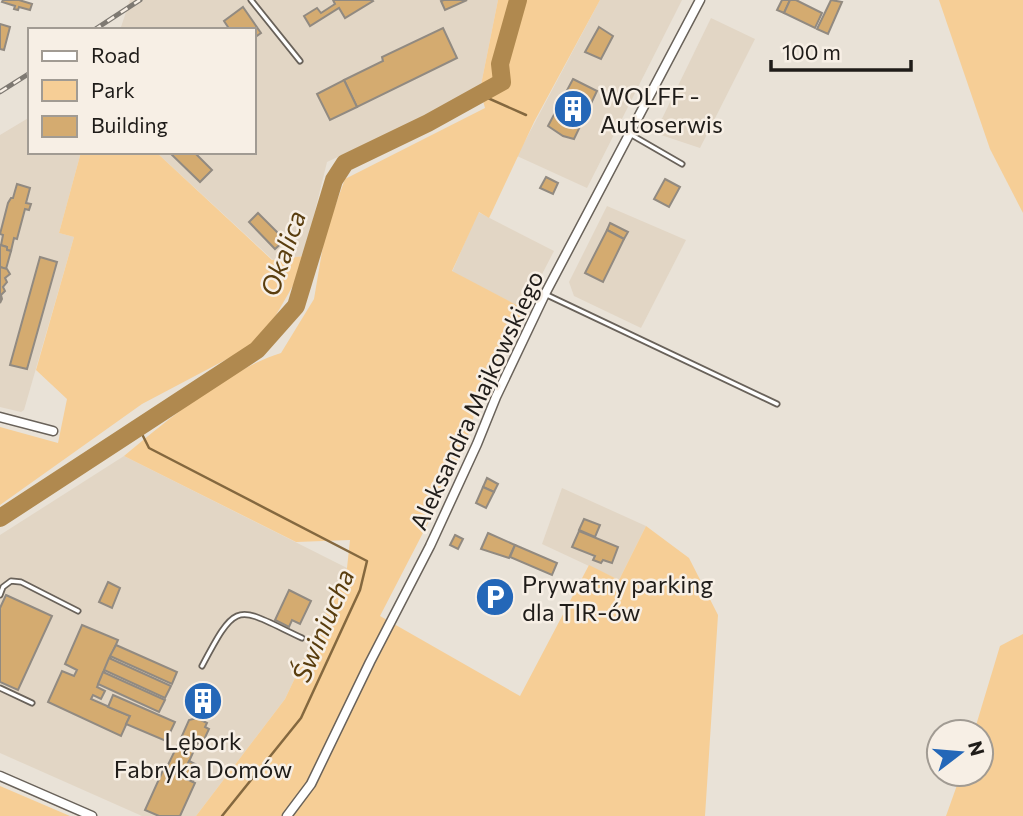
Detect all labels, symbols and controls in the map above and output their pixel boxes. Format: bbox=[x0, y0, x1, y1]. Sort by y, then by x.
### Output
legend bbox=[28, 28, 256, 154]
scale bar bbox=[771, 28, 911, 72]
text: 100 m bbox=[782, 39, 841, 64]
text: Road bbox=[91, 42, 140, 67]
text: Park bbox=[91, 77, 135, 102]
place label: WOLFF - Autoserwis bbox=[600, 81, 723, 138]
building icon: WOLFF - Autoserwis bbox=[552, 88, 594, 130]
text: Building bbox=[91, 112, 168, 137]
water label: Okalica bbox=[253, 206, 311, 300]
street label: Aleksandra Majkowskiego bbox=[403, 266, 549, 534]
water label: Świniucha bbox=[284, 564, 360, 686]
place label: Prywatny parking dla TIR-ów bbox=[522, 569, 713, 626]
parking icon: Prywatny parking dla TIR-ów bbox=[474, 576, 516, 618]
building icon: Lębork Fabryka Domów bbox=[182, 680, 224, 722]
north arrow bbox=[925, 718, 995, 788]
place label: Lębork Fabryka Domów bbox=[114, 726, 292, 783]
text: N bbox=[964, 738, 990, 758]

